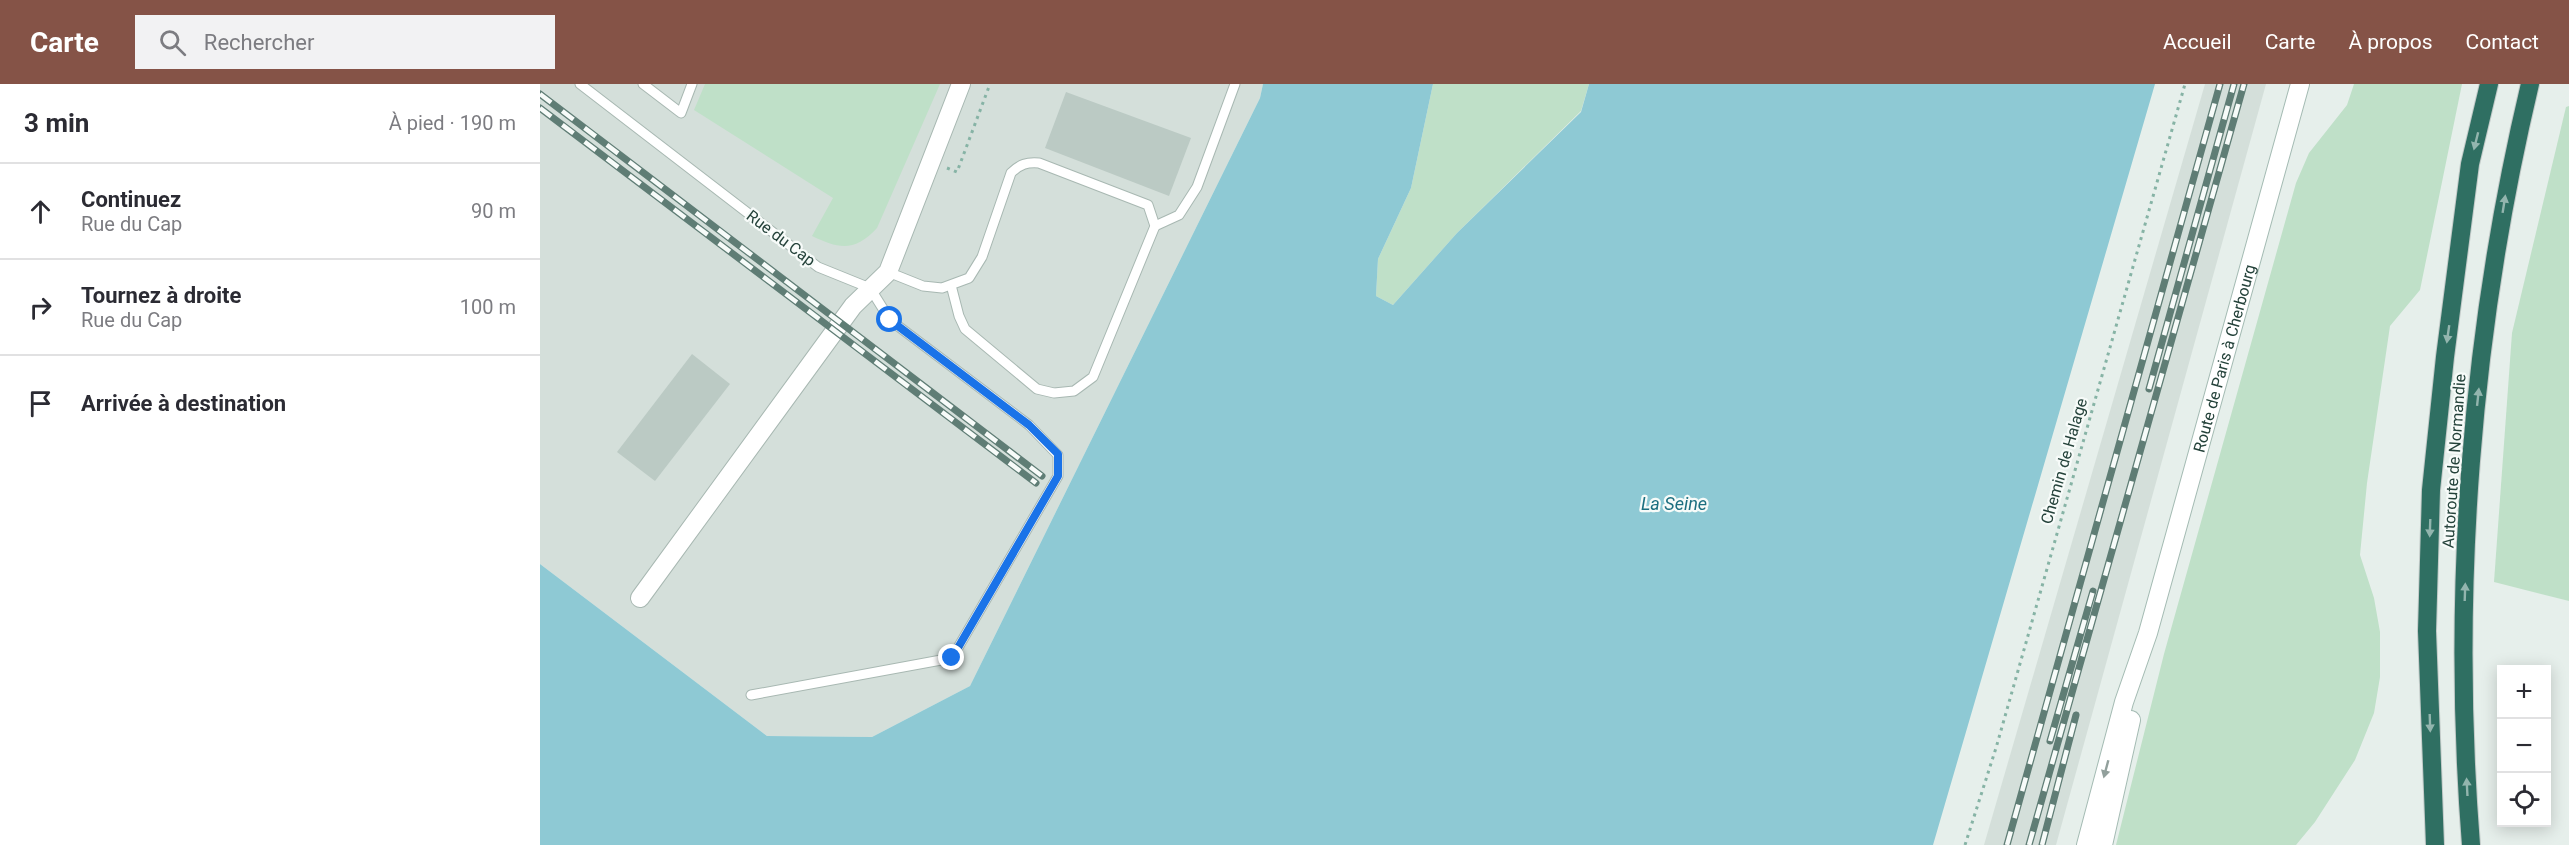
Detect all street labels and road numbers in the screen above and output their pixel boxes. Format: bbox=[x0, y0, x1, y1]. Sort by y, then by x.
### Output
street label: Rue du Cap bbox=[743, 206, 819, 270]
street label: Route de Paris à Cherbourg bbox=[2189, 262, 2259, 454]
street label: Autoroute de Normandie bbox=[2438, 373, 2470, 549]
street label: Chemin de Halage bbox=[2037, 396, 2091, 526]

